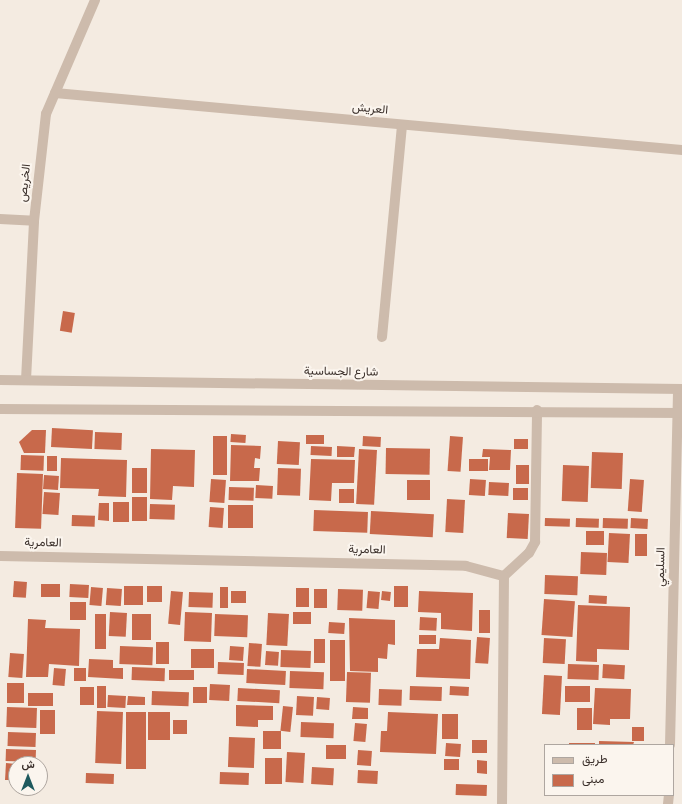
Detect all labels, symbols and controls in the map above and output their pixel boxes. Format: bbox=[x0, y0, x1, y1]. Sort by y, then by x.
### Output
street label: العريش bbox=[351, 100, 389, 118]
street label: الخريص bbox=[16, 163, 34, 203]
street label: شارع الجساسية bbox=[304, 364, 378, 380]
street label: العامرية bbox=[24, 535, 62, 551]
street label: العامرية bbox=[348, 542, 386, 558]
street label: السليمي bbox=[653, 547, 669, 587]
legend bbox=[544, 744, 674, 796]
text: طريق bbox=[582, 752, 607, 766]
north arrow bbox=[8, 756, 48, 796]
text: ش bbox=[21, 758, 35, 771]
text: مبنى bbox=[582, 772, 604, 786]

